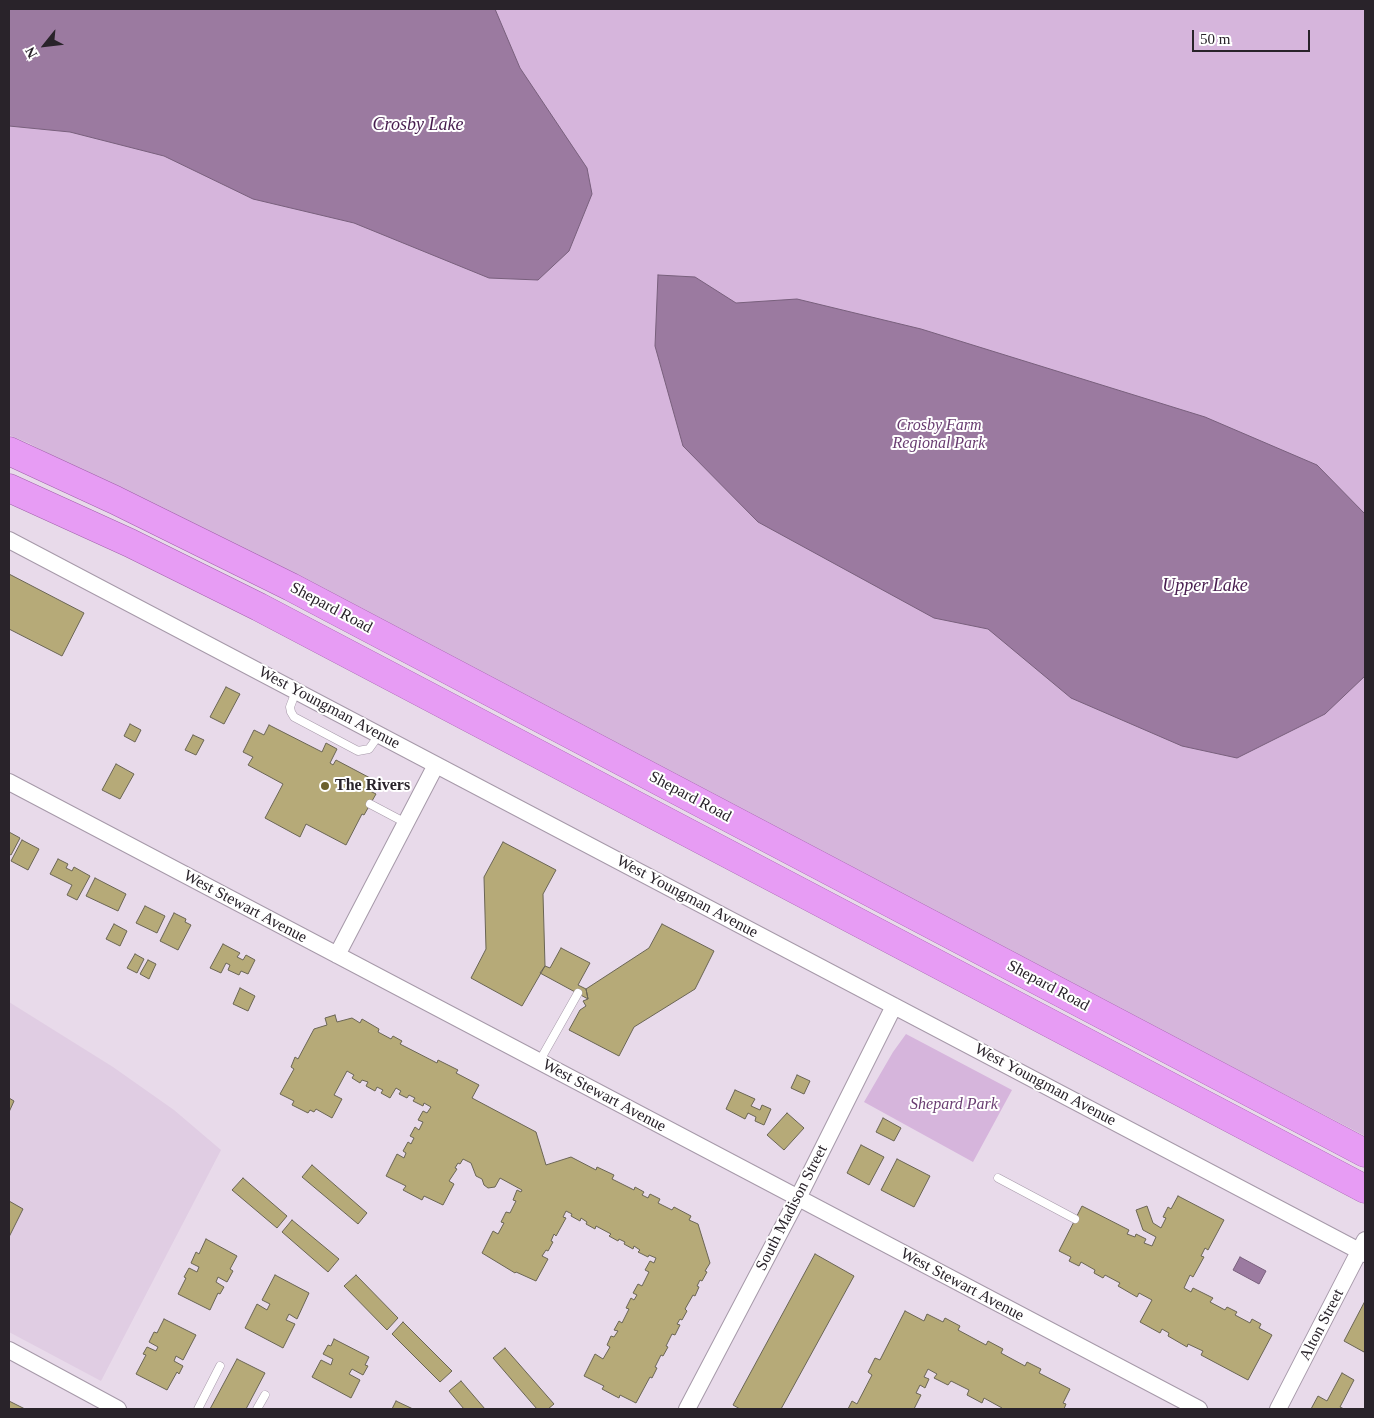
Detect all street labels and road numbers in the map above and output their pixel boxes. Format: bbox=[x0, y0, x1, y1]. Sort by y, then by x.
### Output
street label: Shepard Road bbox=[287, 578, 375, 638]
street label: West Youngman Avenue bbox=[255, 663, 403, 753]
street label: Shepard Road bbox=[646, 767, 734, 827]
street label: West Youngman Avenue bbox=[613, 852, 761, 942]
street label: West Stewart Avenue bbox=[180, 866, 310, 948]
street label: Shepard Road bbox=[1004, 956, 1092, 1016]
street label: West Youngman Avenue bbox=[971, 1040, 1119, 1130]
street label: West Stewart Avenue bbox=[539, 1055, 669, 1137]
street label: South Madison Street bbox=[752, 1142, 832, 1274]
street label: West Stewart Avenue bbox=[897, 1244, 1027, 1326]
street label: Alton Street bbox=[1296, 1286, 1348, 1364]

